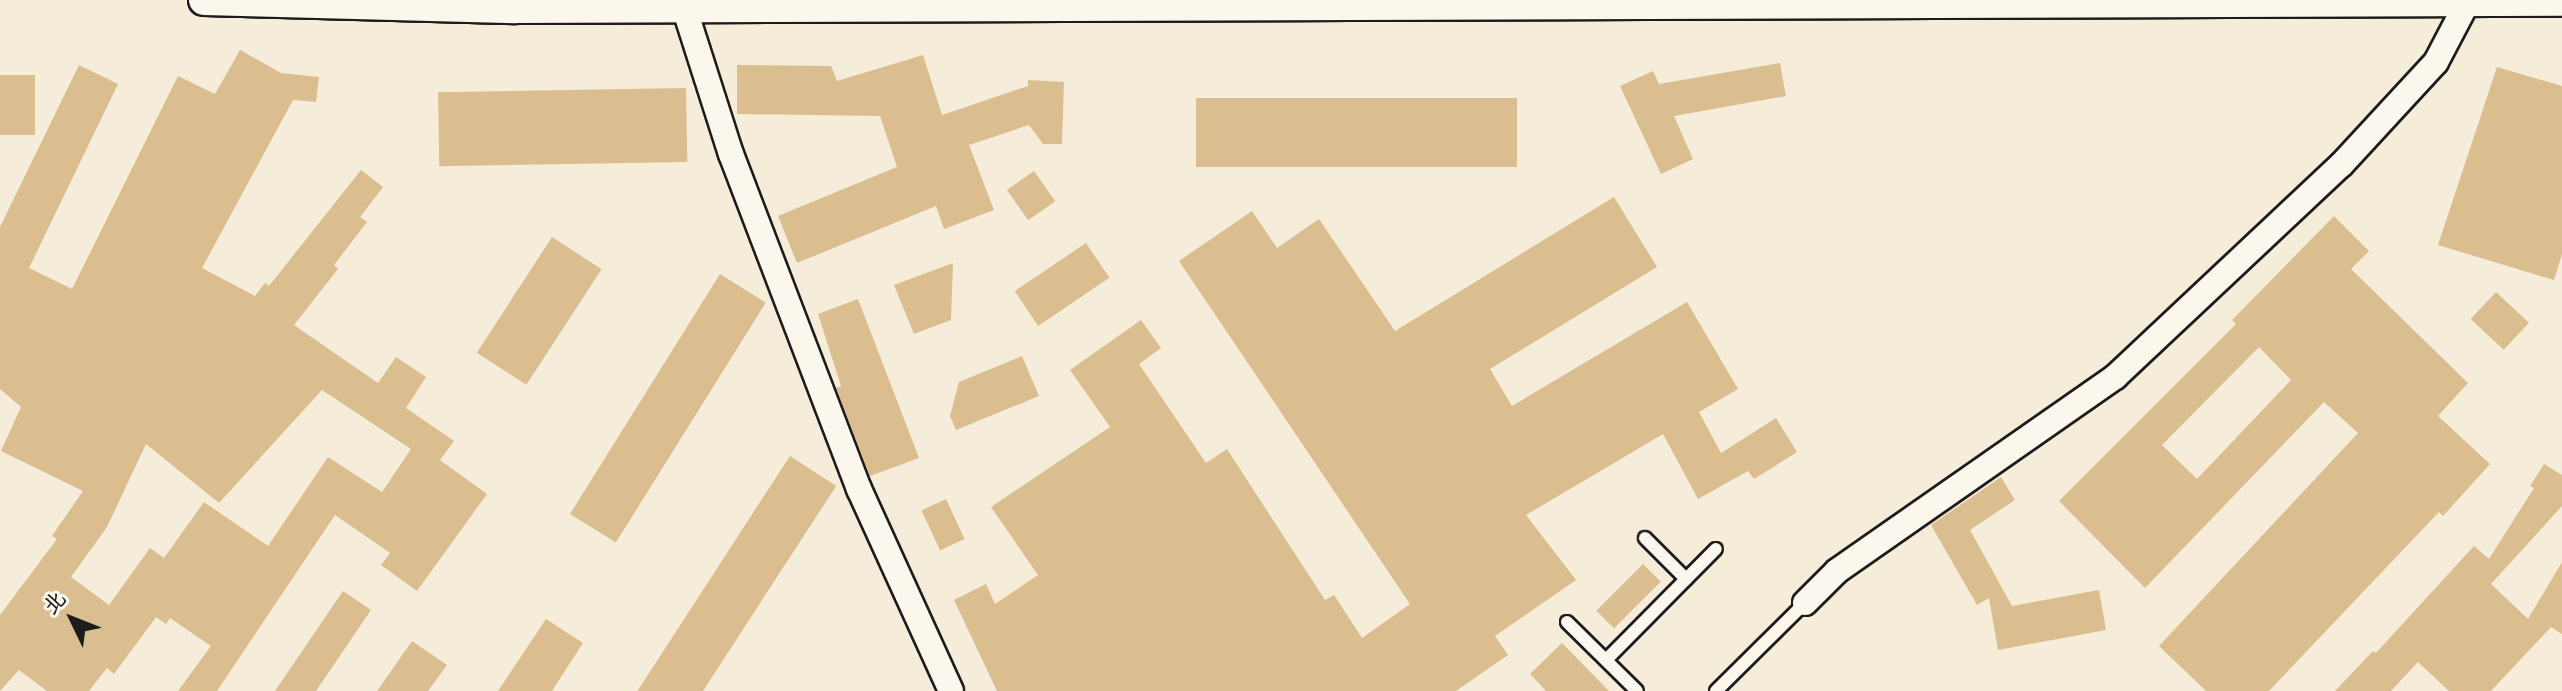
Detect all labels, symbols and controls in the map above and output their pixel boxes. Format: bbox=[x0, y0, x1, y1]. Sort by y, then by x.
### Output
north arrow bbox=[32, 579, 112, 659]
text: 北 bbox=[32, 581, 76, 624]

